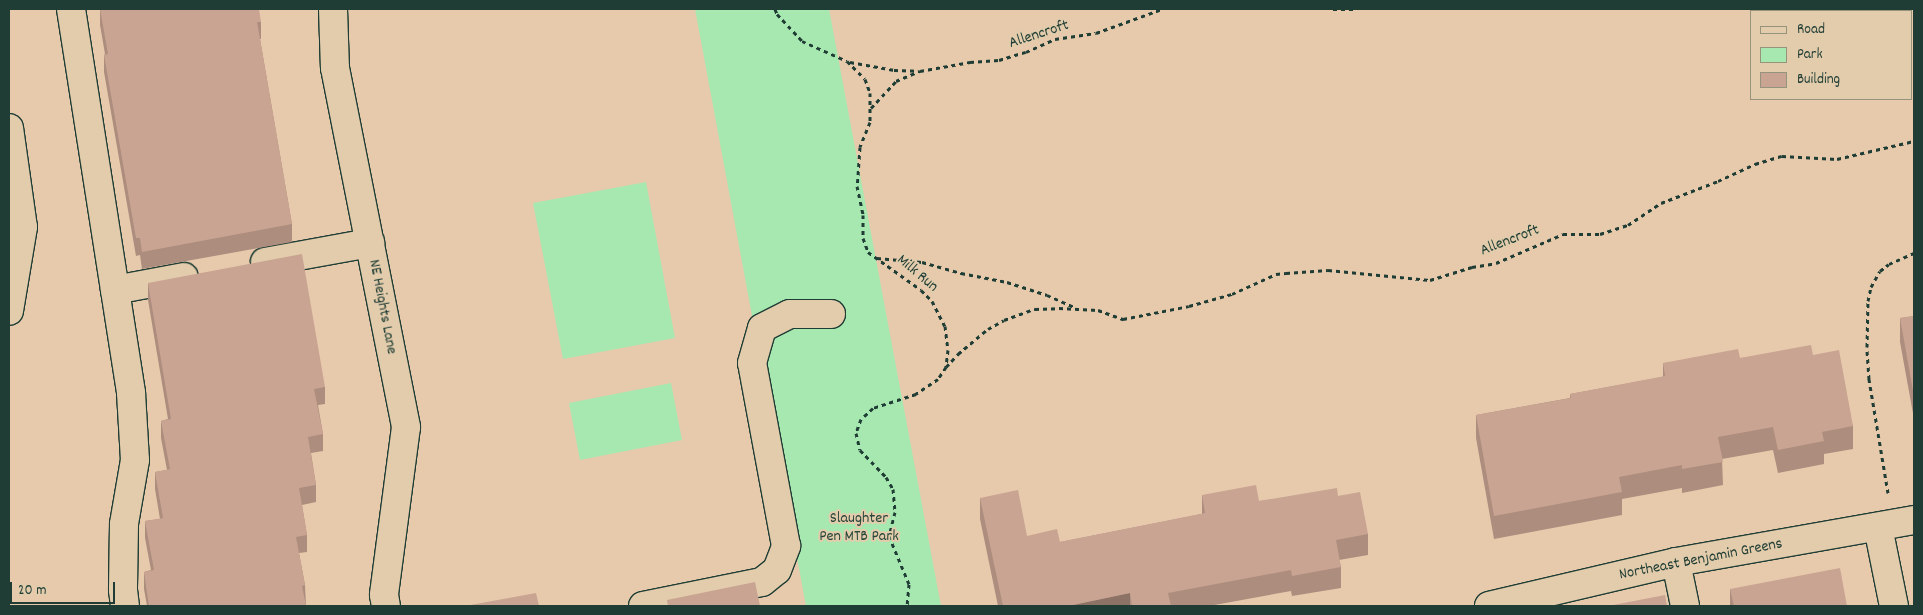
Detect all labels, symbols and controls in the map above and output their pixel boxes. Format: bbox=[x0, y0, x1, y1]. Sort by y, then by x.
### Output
legend bbox=[1750, 10, 1913, 100]
street label: Allencroft bbox=[1007, 16, 1071, 54]
text: Road bbox=[1797, 19, 1825, 41]
text: Park bbox=[1797, 44, 1823, 66]
text: Building bbox=[1797, 69, 1840, 91]
street label: Allencroft bbox=[1478, 221, 1542, 261]
street label: Milk Run bbox=[892, 251, 942, 297]
street label: NE Heights Lane bbox=[363, 258, 401, 356]
park label: Slaughter Pen MTB Park bbox=[819, 509, 899, 547]
street label: Northeast Benjamin Greens bbox=[1618, 535, 1784, 585]
scale bar bbox=[12, 572, 118, 604]
text: 20 m bbox=[18, 580, 46, 602]

